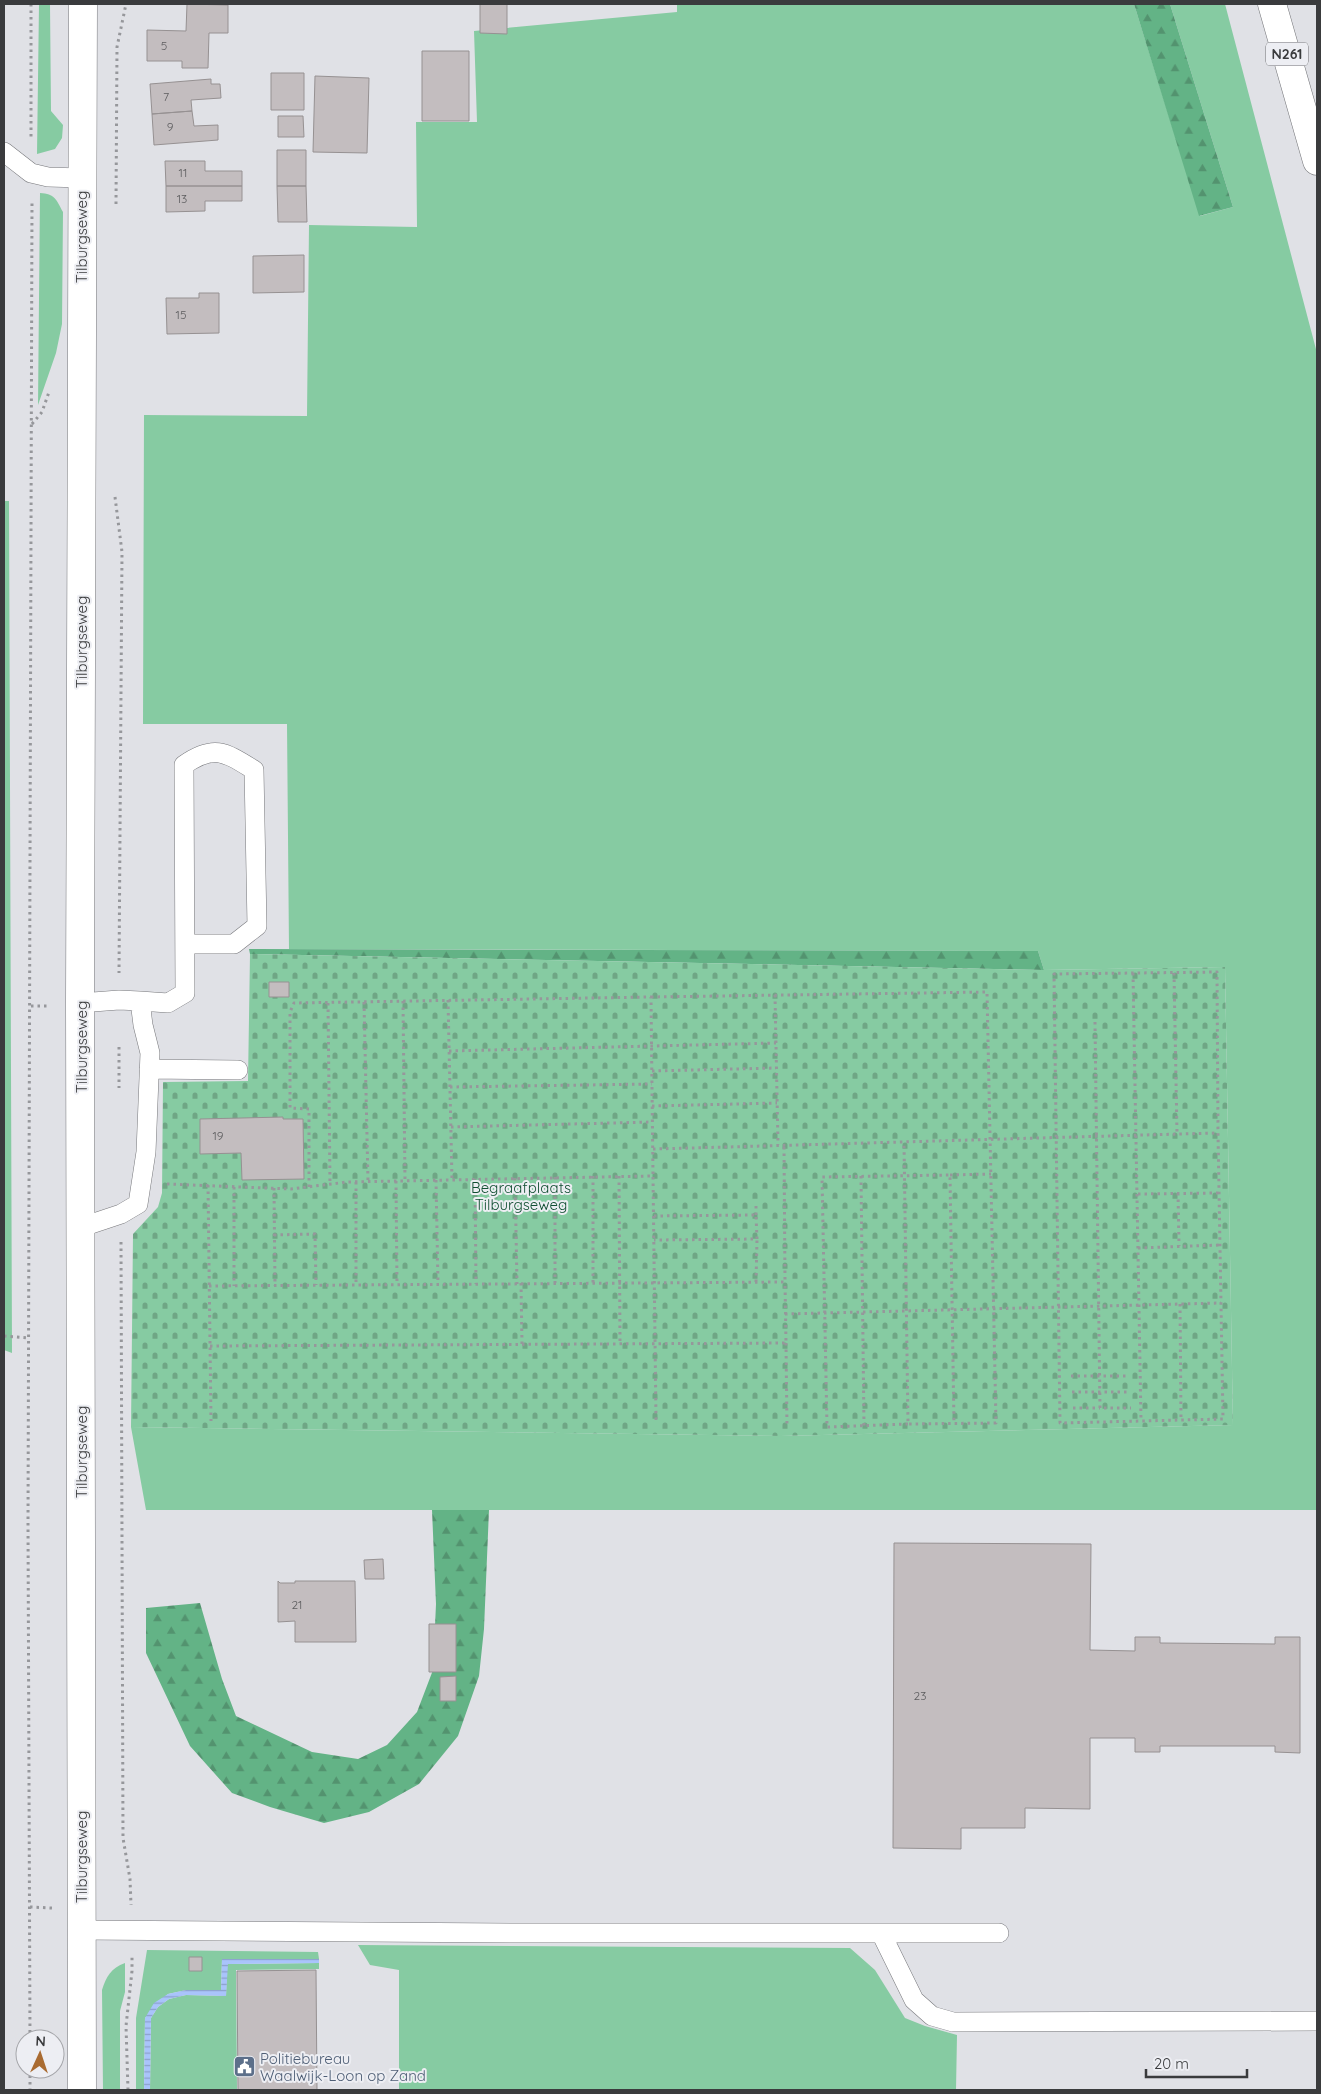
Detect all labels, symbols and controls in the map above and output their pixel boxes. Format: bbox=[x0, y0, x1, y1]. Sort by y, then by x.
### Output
house number: 5 bbox=[161, 38, 167, 53]
road number: N261 bbox=[1266, 42, 1308, 66]
house number: 7 bbox=[163, 89, 169, 104]
house number: 9 bbox=[167, 119, 174, 134]
house number: 11 bbox=[179, 165, 187, 180]
street label: Tilburgseweg bbox=[72, 191, 91, 283]
house number: 13 bbox=[177, 191, 187, 206]
house number: 15 bbox=[176, 307, 186, 322]
street label: Tilburgseweg bbox=[72, 596, 91, 688]
street label: Tilburgseweg bbox=[72, 1001, 91, 1093]
house number: 19 bbox=[212, 1128, 224, 1143]
park label: Begraafplaats Tilburgseweg bbox=[471, 1178, 571, 1214]
street label: Tilburgseweg bbox=[72, 1406, 91, 1498]
house number: 21 bbox=[291, 1597, 303, 1612]
house number: 23 bbox=[914, 1688, 926, 1703]
street label: Tilburgseweg bbox=[72, 1811, 91, 1903]
north arrow bbox=[15, 2029, 65, 2079]
text: N bbox=[35, 2032, 46, 2050]
scale bar bbox=[1146, 2046, 1247, 2078]
place label: Politiebureau Waalwijk-Loon op Zand bbox=[260, 2049, 426, 2085]
text: 20 m bbox=[1154, 2054, 1189, 2073]
public building icon: Politiebureau Waalwijk-Loon op Zand bbox=[232, 2055, 256, 2079]

